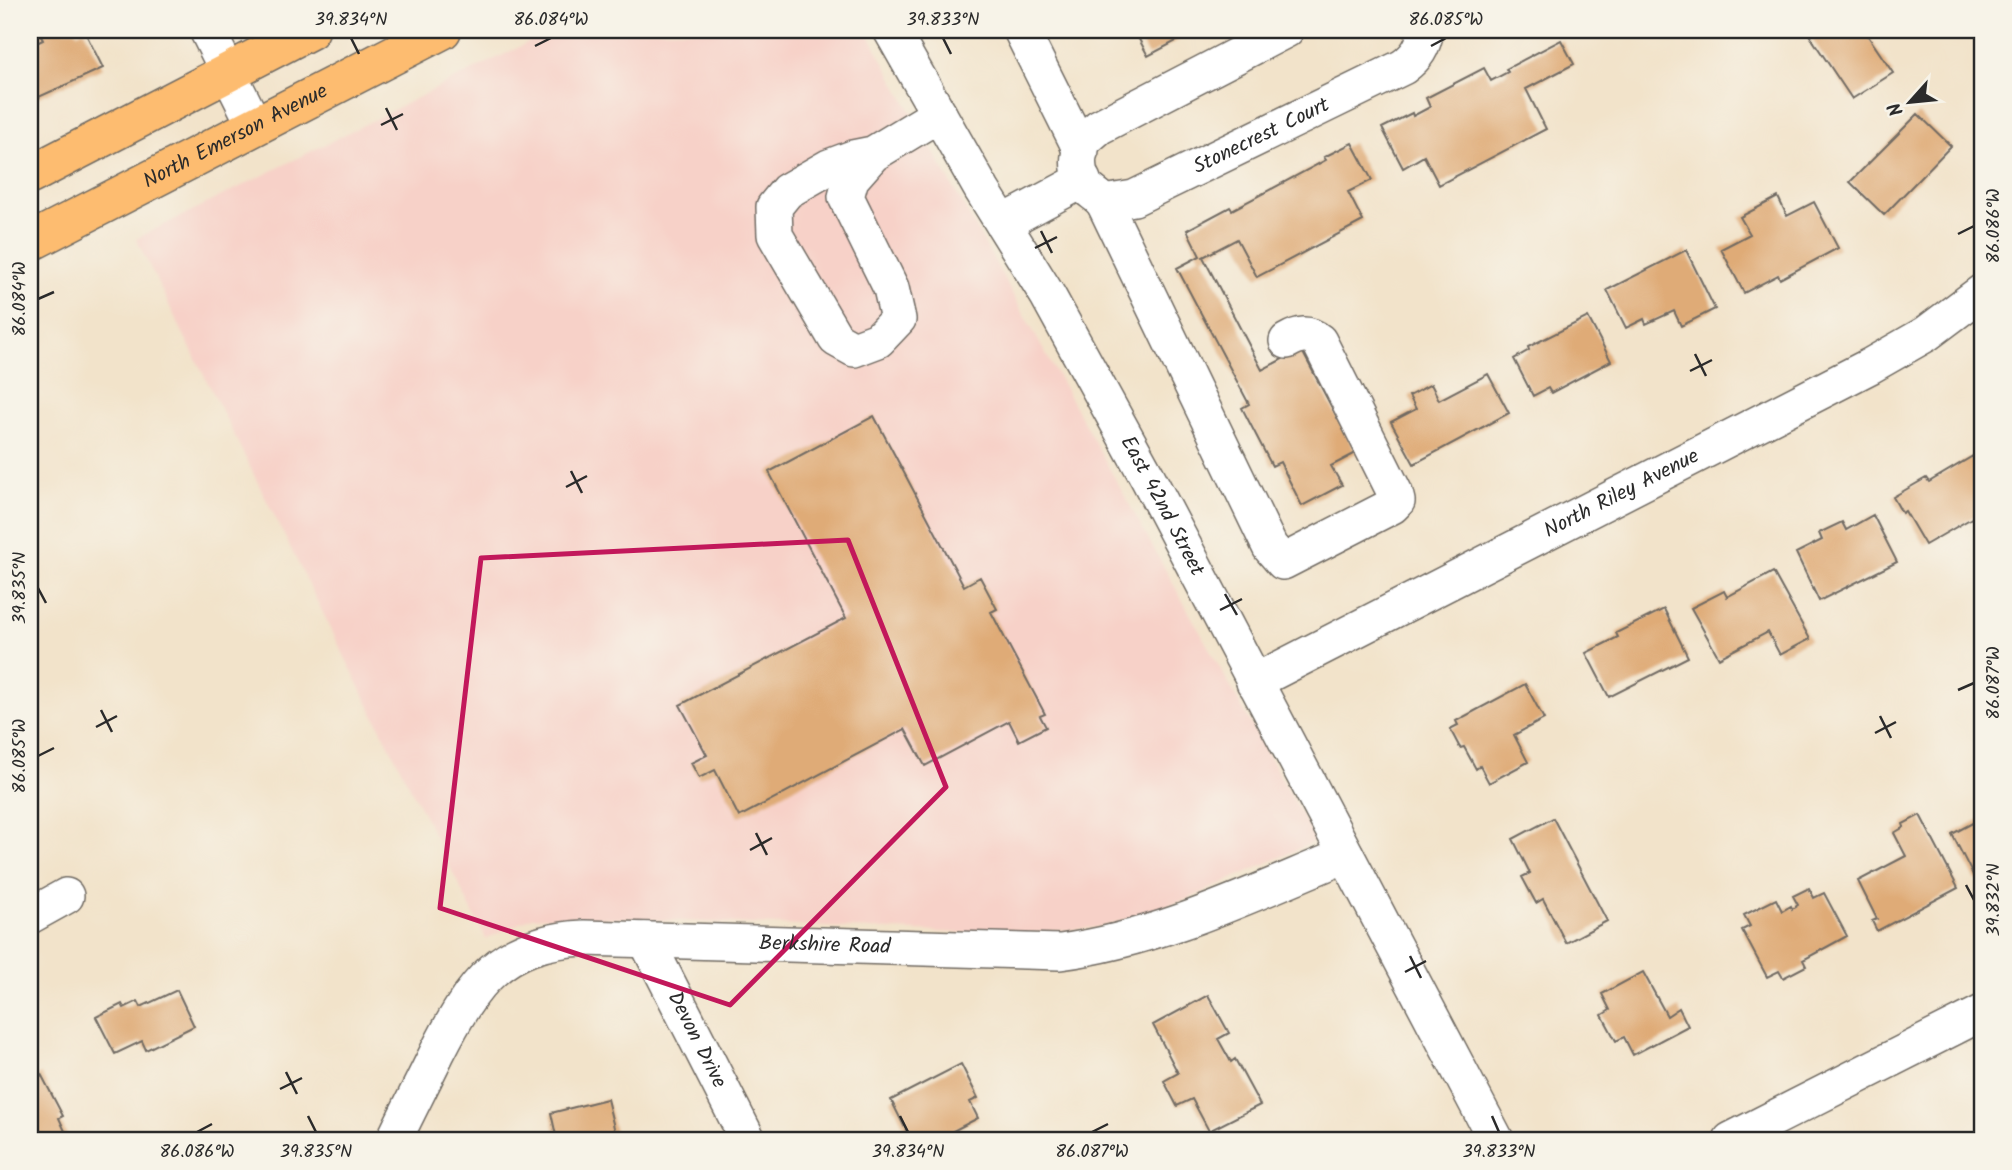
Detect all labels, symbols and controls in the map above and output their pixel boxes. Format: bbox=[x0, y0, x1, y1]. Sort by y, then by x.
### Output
text: 39.834°N bbox=[315, 6, 387, 35]
text: 86.084°W bbox=[513, 6, 589, 35]
text: 39.833°N bbox=[906, 6, 980, 35]
text: 86.085°W bbox=[1409, 6, 1483, 35]
north arrow bbox=[1876, 66, 1946, 136]
street label: North Emerson Avenue bbox=[137, 75, 334, 198]
street label: Stonecrest Court bbox=[1187, 88, 1336, 183]
text: N bbox=[1881, 97, 1913, 121]
text: 86.086°W bbox=[1980, 188, 2009, 264]
text: 86.084°W bbox=[6, 261, 35, 337]
street label: East 42nd Street bbox=[1111, 430, 1214, 583]
street label: North Riley Avenue bbox=[1538, 440, 1705, 547]
text: 39.835°N bbox=[6, 552, 35, 624]
text: 86.087°W bbox=[1980, 646, 2009, 720]
text: 86.085°W bbox=[6, 719, 35, 793]
text: 39.832°N bbox=[1980, 863, 2009, 937]
street label: Berkshire Road bbox=[759, 927, 892, 964]
street label: Devon Drive bbox=[658, 986, 736, 1094]
text: 86.086°W bbox=[159, 1138, 235, 1167]
text: 39.835°N bbox=[280, 1138, 352, 1167]
text: 39.834°N bbox=[872, 1138, 944, 1167]
text: 86.087°W bbox=[1055, 1138, 1129, 1167]
text: 39.833°N bbox=[1462, 1138, 1536, 1167]

